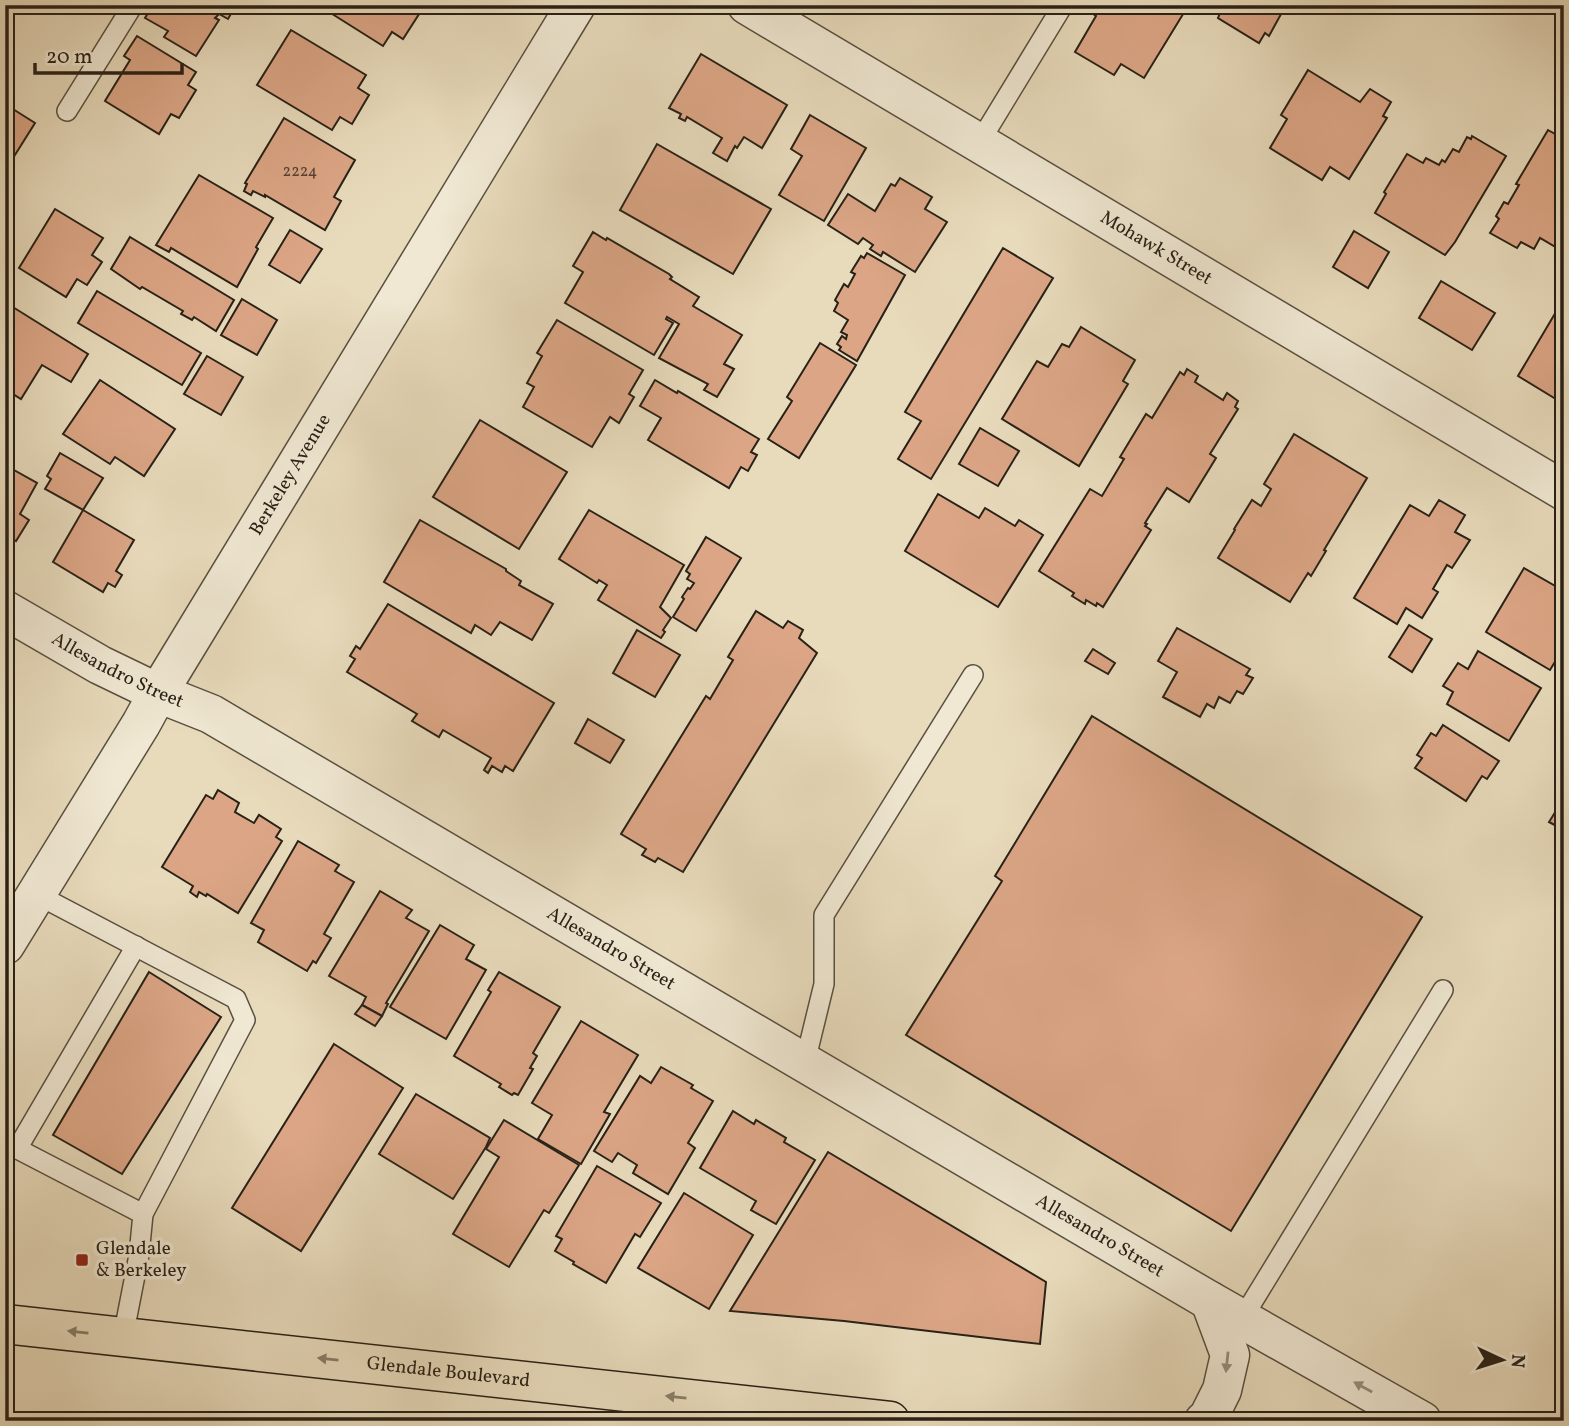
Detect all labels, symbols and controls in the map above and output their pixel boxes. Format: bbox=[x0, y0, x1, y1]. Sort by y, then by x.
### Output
scale bar bbox=[35, 32, 182, 76]
text: 20 m bbox=[46, 43, 92, 72]
house number: 2224 bbox=[283, 161, 317, 183]
street label: Mohawk Street bbox=[1095, 205, 1217, 292]
street label: Berkeley Avenue bbox=[244, 409, 337, 541]
street label: Allesandro Street bbox=[46, 627, 188, 715]
street label: Allesandro Street bbox=[542, 901, 680, 997]
street label: Allesandro Street bbox=[1031, 1188, 1169, 1284]
place label: Glendale & Berkeley bbox=[96, 1236, 187, 1284]
marker: Glendale & Berkeley bbox=[74, 1252, 90, 1268]
north arrow bbox=[1468, 1324, 1538, 1394]
one-way arrow bbox=[67, 1326, 89, 1337]
street label: Glendale Boulevard bbox=[365, 1351, 531, 1394]
one-way arrow bbox=[1221, 1351, 1232, 1373]
text: N bbox=[1503, 1353, 1530, 1369]
one-way arrow bbox=[317, 1354, 339, 1365]
one-way arrow bbox=[1353, 1381, 1373, 1393]
one-way arrow bbox=[665, 1392, 687, 1403]

